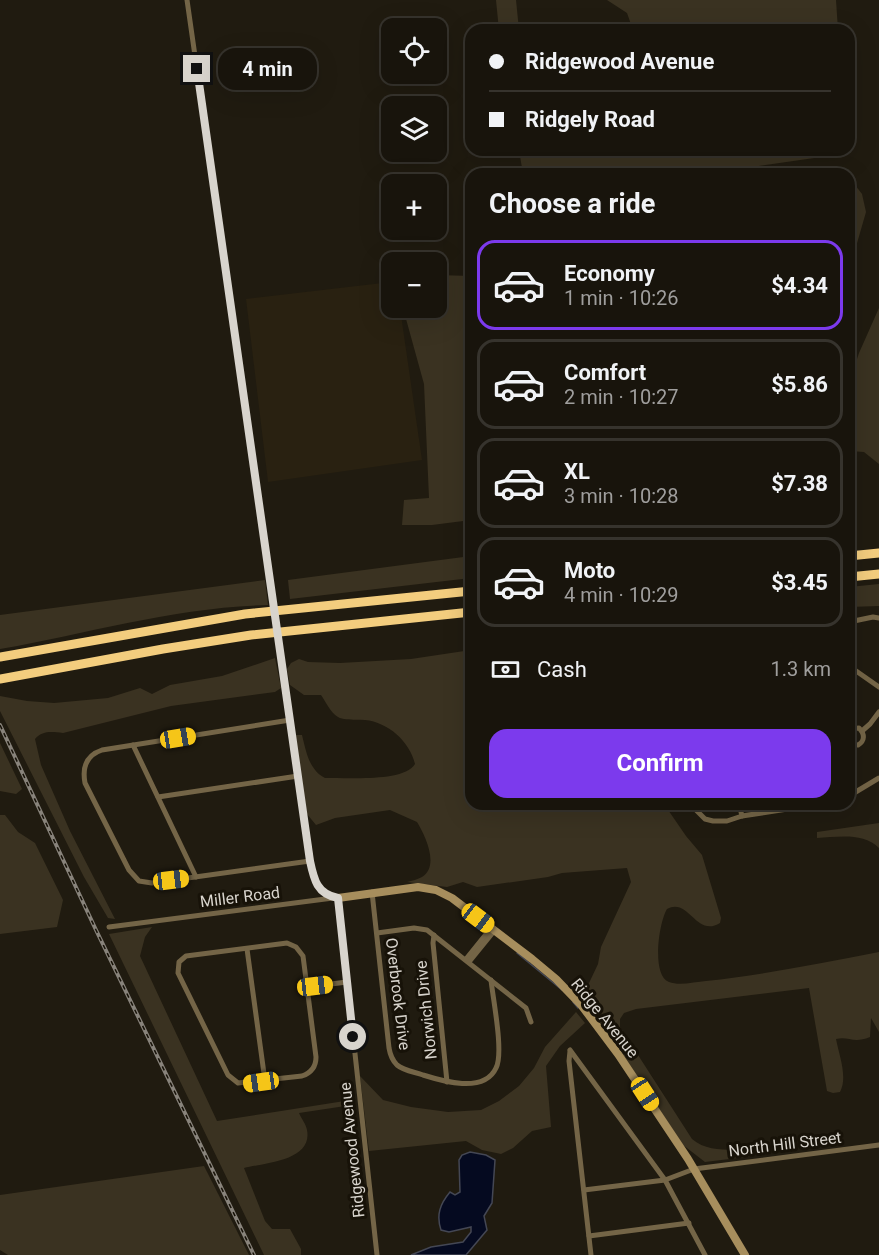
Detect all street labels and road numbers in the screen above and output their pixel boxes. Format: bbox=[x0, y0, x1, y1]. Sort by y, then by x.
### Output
street label: Miller Road bbox=[199, 883, 281, 911]
street label: Overbrook Drive bbox=[382, 937, 414, 1051]
street label: Norwich Drive bbox=[411, 960, 441, 1060]
street label: Ridge Avenue bbox=[567, 975, 643, 1061]
street label: Ridgewood Avenue bbox=[335, 1081, 369, 1219]
street label: North Hill Street bbox=[727, 1128, 843, 1160]

